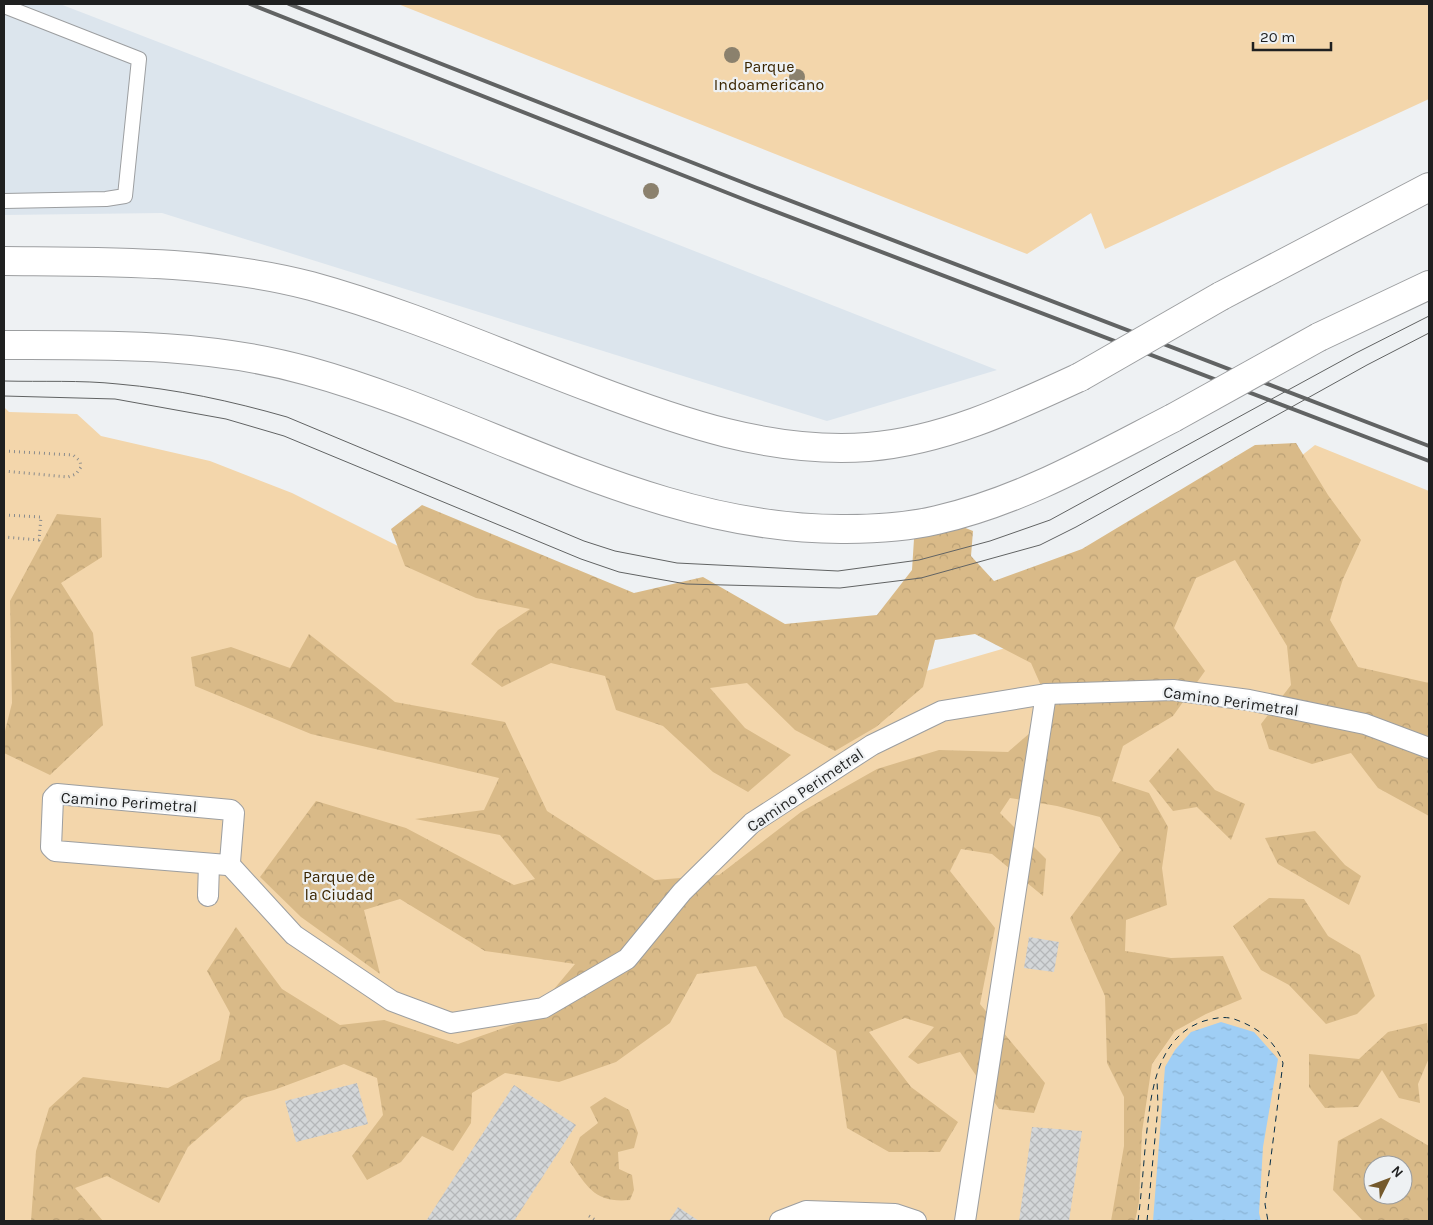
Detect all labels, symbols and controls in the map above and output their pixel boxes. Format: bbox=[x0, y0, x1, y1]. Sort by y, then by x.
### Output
scale bar bbox=[1253, 20, 1330, 52]
text: 20 m bbox=[1260, 28, 1295, 46]
park label: Parque Indoamericano bbox=[714, 57, 824, 94]
street label: Camino Perimetral bbox=[1162, 682, 1300, 720]
street label: Camino Perimetral bbox=[743, 744, 867, 836]
street label: Camino Perimetral bbox=[60, 788, 198, 816]
park label: Parque de la Ciudad bbox=[303, 867, 375, 904]
north arrow bbox=[1363, 1155, 1413, 1205]
text: N bbox=[1388, 1162, 1407, 1181]

